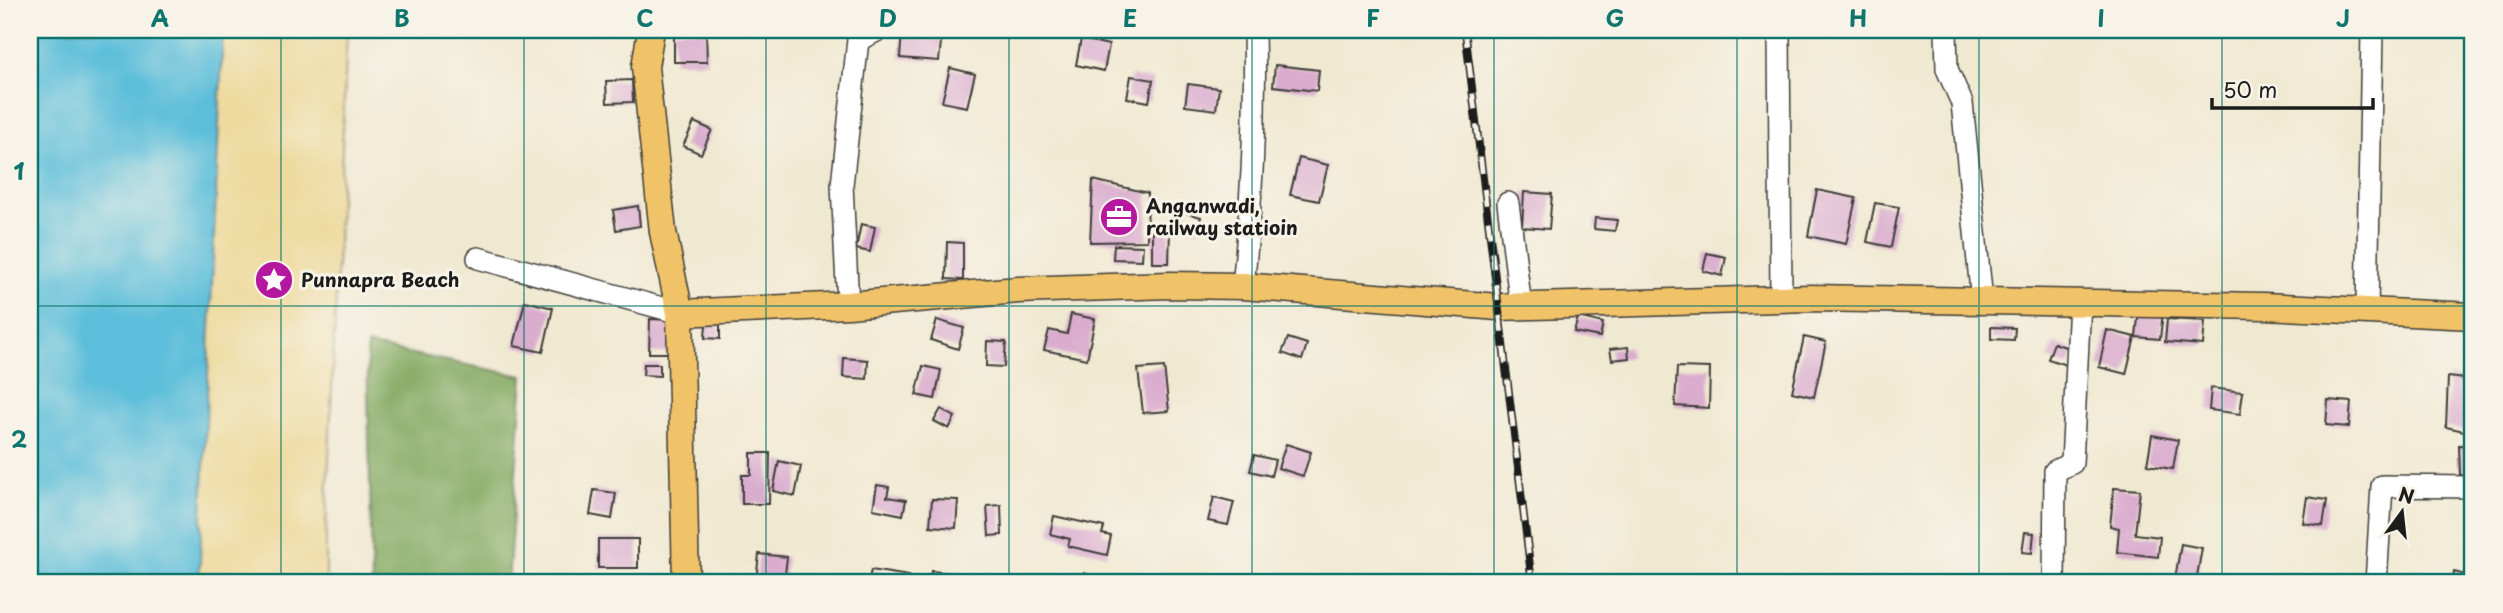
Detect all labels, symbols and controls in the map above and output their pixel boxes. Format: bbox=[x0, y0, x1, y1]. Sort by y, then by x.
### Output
text: A bbox=[151, 0, 169, 35]
text: B bbox=[394, 0, 410, 35]
text: C bbox=[636, 0, 654, 35]
text: D bbox=[879, 0, 897, 35]
text: E bbox=[1123, 0, 1137, 35]
text: F bbox=[1366, 0, 1380, 35]
text: G bbox=[1606, 0, 1624, 35]
text: H bbox=[1849, 0, 1867, 35]
text: I bbox=[2097, 0, 2105, 35]
text: J bbox=[2336, 0, 2350, 35]
scale bar bbox=[2212, 66, 2374, 110]
text: 50 m bbox=[2223, 73, 2277, 105]
text: 1 bbox=[14, 153, 25, 188]
place label: Anganwadi, railway statioin bbox=[1146, 191, 1298, 241]
office icon: Anganwadi, railway statioin bbox=[1098, 196, 1140, 238]
place icon: Punnapra Beach bbox=[253, 259, 295, 301]
place label: Punnapra Beach bbox=[301, 265, 459, 293]
text: 2 bbox=[11, 421, 27, 456]
north arrow bbox=[2366, 476, 2436, 546]
text: N bbox=[2396, 479, 2418, 510]

